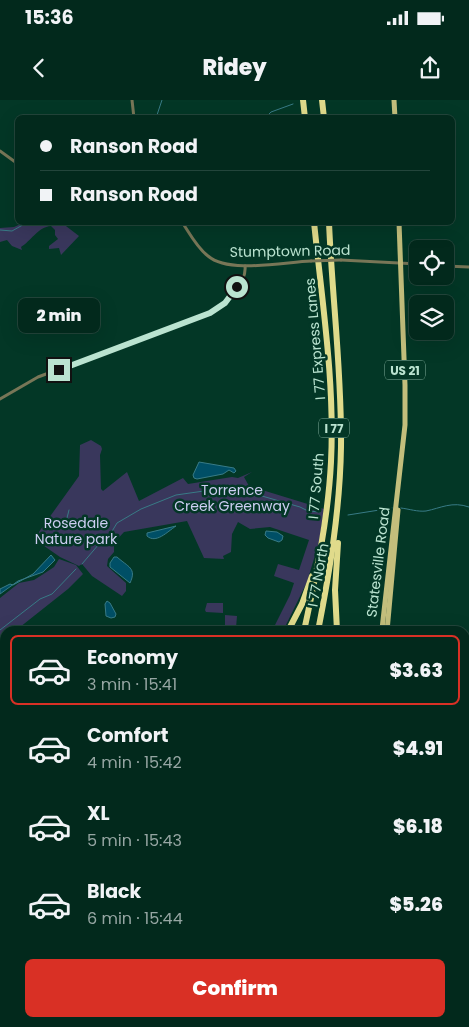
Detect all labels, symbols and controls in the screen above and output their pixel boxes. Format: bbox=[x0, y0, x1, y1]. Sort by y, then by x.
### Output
text: 15:36 bbox=[25, 4, 74, 31]
text: Ridey bbox=[202, 52, 267, 83]
icon: back bbox=[25, 54, 53, 82]
icon: share bbox=[416, 54, 444, 82]
text: Ranson Road bbox=[70, 133, 198, 160]
text: Ranson Road bbox=[70, 181, 198, 208]
street label: Stumptown Road bbox=[229, 240, 351, 262]
map controls bbox=[409, 240, 454, 340]
button: locate bbox=[409, 240, 454, 285]
route start bbox=[226, 276, 248, 298]
street label: I 77 Express Lanes bbox=[300, 277, 330, 401]
button: layers bbox=[409, 295, 454, 340]
callout: 2 min bbox=[18, 298, 100, 332]
text: 2 min bbox=[36, 304, 82, 327]
route end bbox=[48, 359, 70, 381]
road number: US 21 bbox=[385, 360, 425, 380]
road number: I 77 bbox=[319, 418, 349, 438]
street label: I 77 South bbox=[303, 452, 329, 520]
park label: Torrence Creek Greenway bbox=[174, 480, 290, 516]
street label: Statesville Road bbox=[361, 506, 395, 618]
park label: Rosedale Nature park bbox=[35, 513, 118, 549]
street label: I 77 North bbox=[303, 542, 333, 608]
text: Economy bbox=[87, 644, 178, 671]
icon: car bbox=[27, 648, 72, 693]
text: $3.63 bbox=[389, 657, 443, 684]
text: 3 min · 15:41 bbox=[87, 673, 177, 696]
text: Comfort bbox=[87, 722, 169, 749]
icon: car bbox=[27, 726, 72, 771]
text: $4.91 bbox=[393, 735, 443, 762]
text: 4 min · 15:42 bbox=[87, 751, 182, 774]
text: XL bbox=[87, 800, 110, 827]
icon: car bbox=[27, 804, 72, 849]
text: $6.18 bbox=[393, 813, 443, 840]
text: 5 min · 15:43 bbox=[87, 829, 182, 852]
text: Black bbox=[87, 878, 141, 905]
icon: car bbox=[27, 882, 72, 927]
text: $5.26 bbox=[389, 891, 443, 918]
text: 6 min · 15:44 bbox=[87, 907, 183, 930]
button: Confirm bbox=[25, 959, 445, 1017]

